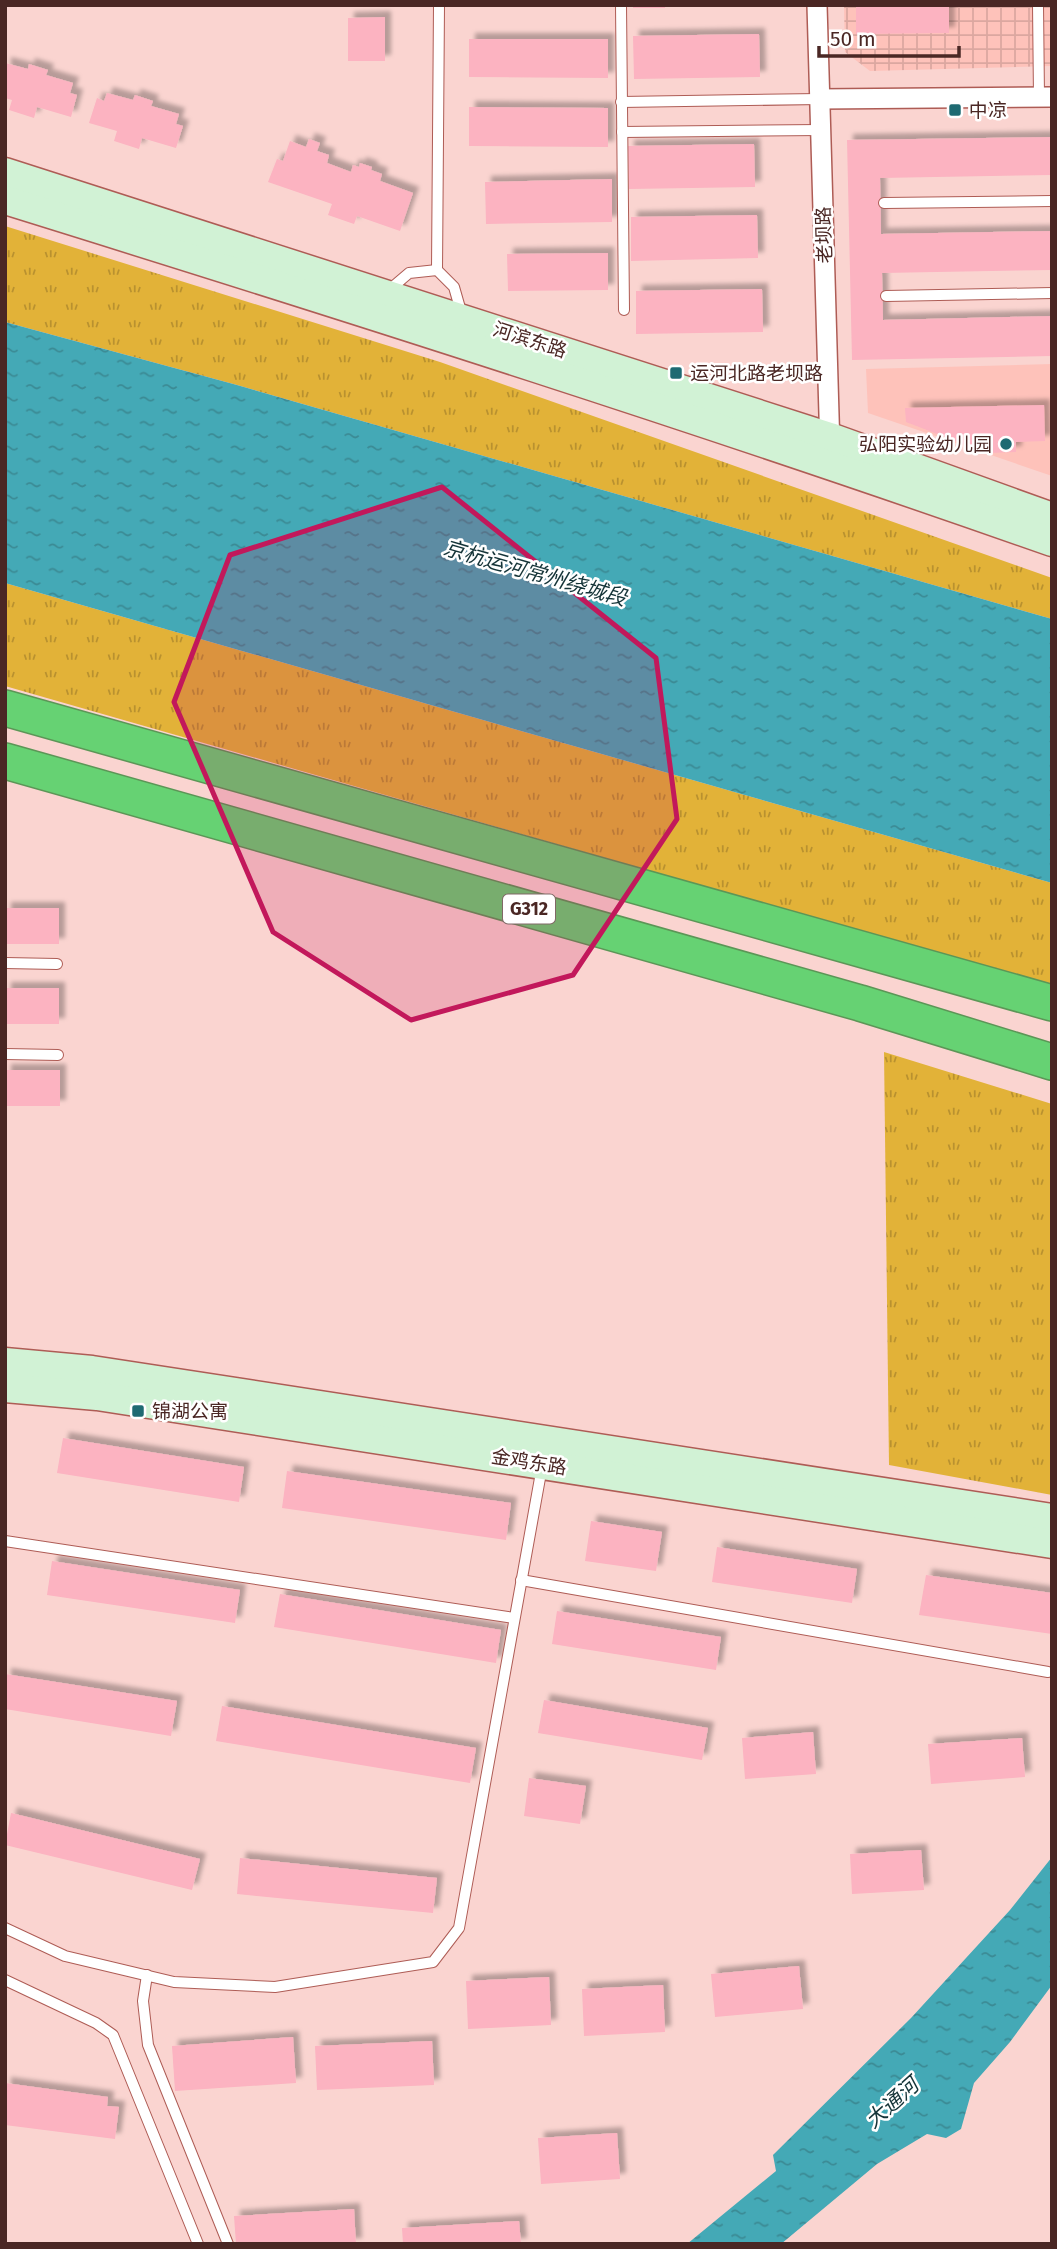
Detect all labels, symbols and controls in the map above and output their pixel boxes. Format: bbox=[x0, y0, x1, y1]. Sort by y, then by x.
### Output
scale bar bbox=[819, 14, 959, 58]
text: 50 m bbox=[830, 26, 876, 52]
place label: 中凉 bbox=[969, 99, 1007, 122]
marker: 中凉 bbox=[947, 102, 963, 118]
street label: 老坝路 bbox=[812, 206, 836, 264]
street label: 河滨东路 bbox=[490, 317, 570, 363]
place label: 运河北路老坝路 bbox=[690, 362, 823, 385]
marker: 运河北路老坝路 bbox=[668, 365, 684, 381]
place label: 弘阳实验幼儿园 bbox=[859, 433, 992, 456]
marker: 弘阳实验幼儿园 bbox=[998, 436, 1014, 452]
water label: 京杭运河常州绕城段 bbox=[441, 534, 631, 612]
road number: G312 bbox=[503, 894, 555, 924]
place label: 锦湖公寓 bbox=[152, 1400, 228, 1423]
marker: 锦湖公寓 bbox=[130, 1403, 146, 1419]
street label: 金鸡东路 bbox=[490, 1445, 568, 1479]
water label: 大通河 bbox=[860, 2070, 927, 2134]

